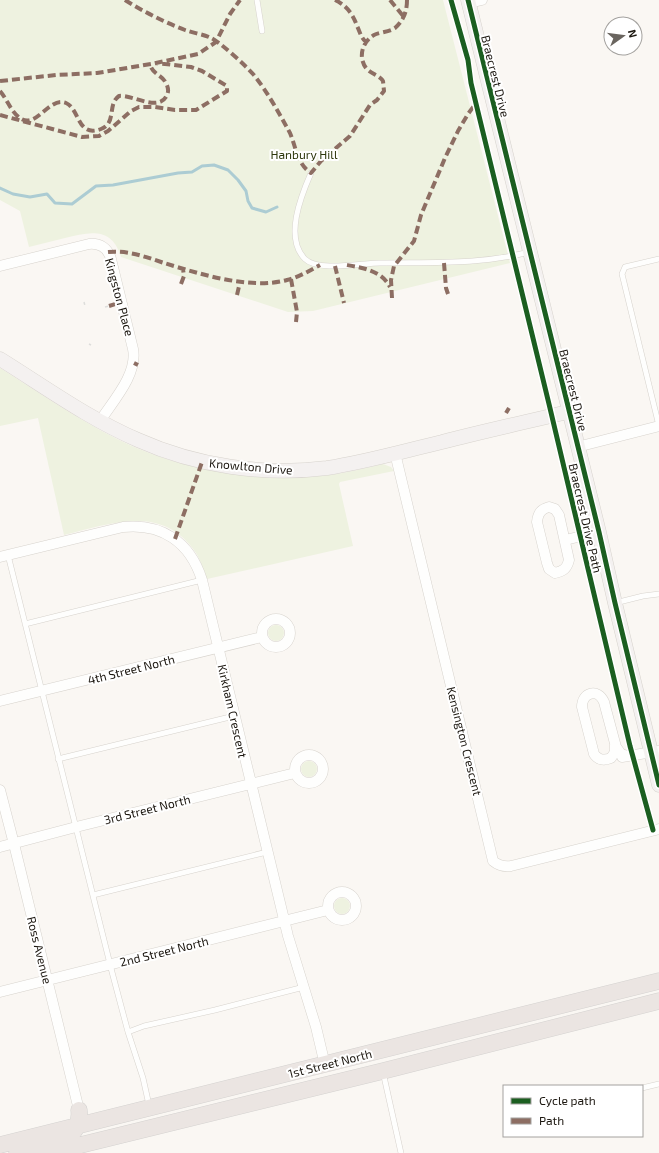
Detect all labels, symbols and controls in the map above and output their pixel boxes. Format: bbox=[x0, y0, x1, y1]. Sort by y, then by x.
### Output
north arrow bbox=[603, 16, 643, 56]
text: N bbox=[626, 28, 640, 39]
street label: Braecrest Drive bbox=[479, 34, 513, 118]
park label: Hanbury Hill bbox=[271, 147, 338, 161]
street label: Kingston Place bbox=[103, 256, 137, 338]
street label: Braecrest Drive bbox=[557, 348, 591, 432]
street label: Knowlton Drive bbox=[209, 455, 293, 477]
street label: Braecrest Drive Path bbox=[567, 462, 605, 574]
street label: 4th Street North bbox=[86, 651, 176, 687]
street label: Kirkham Crescent bbox=[215, 663, 251, 760]
street label: Kensington Crescent bbox=[445, 685, 485, 797]
street label: 3rd Street North bbox=[102, 791, 192, 827]
street label: Ross Avenue bbox=[25, 915, 55, 985]
street label: 2nd Street North bbox=[118, 933, 210, 969]
street label: 1st Street North bbox=[287, 1046, 373, 1080]
legend bbox=[503, 1085, 643, 1137]
text: Cycle path bbox=[539, 1093, 596, 1107]
text: Path bbox=[539, 1113, 564, 1127]

